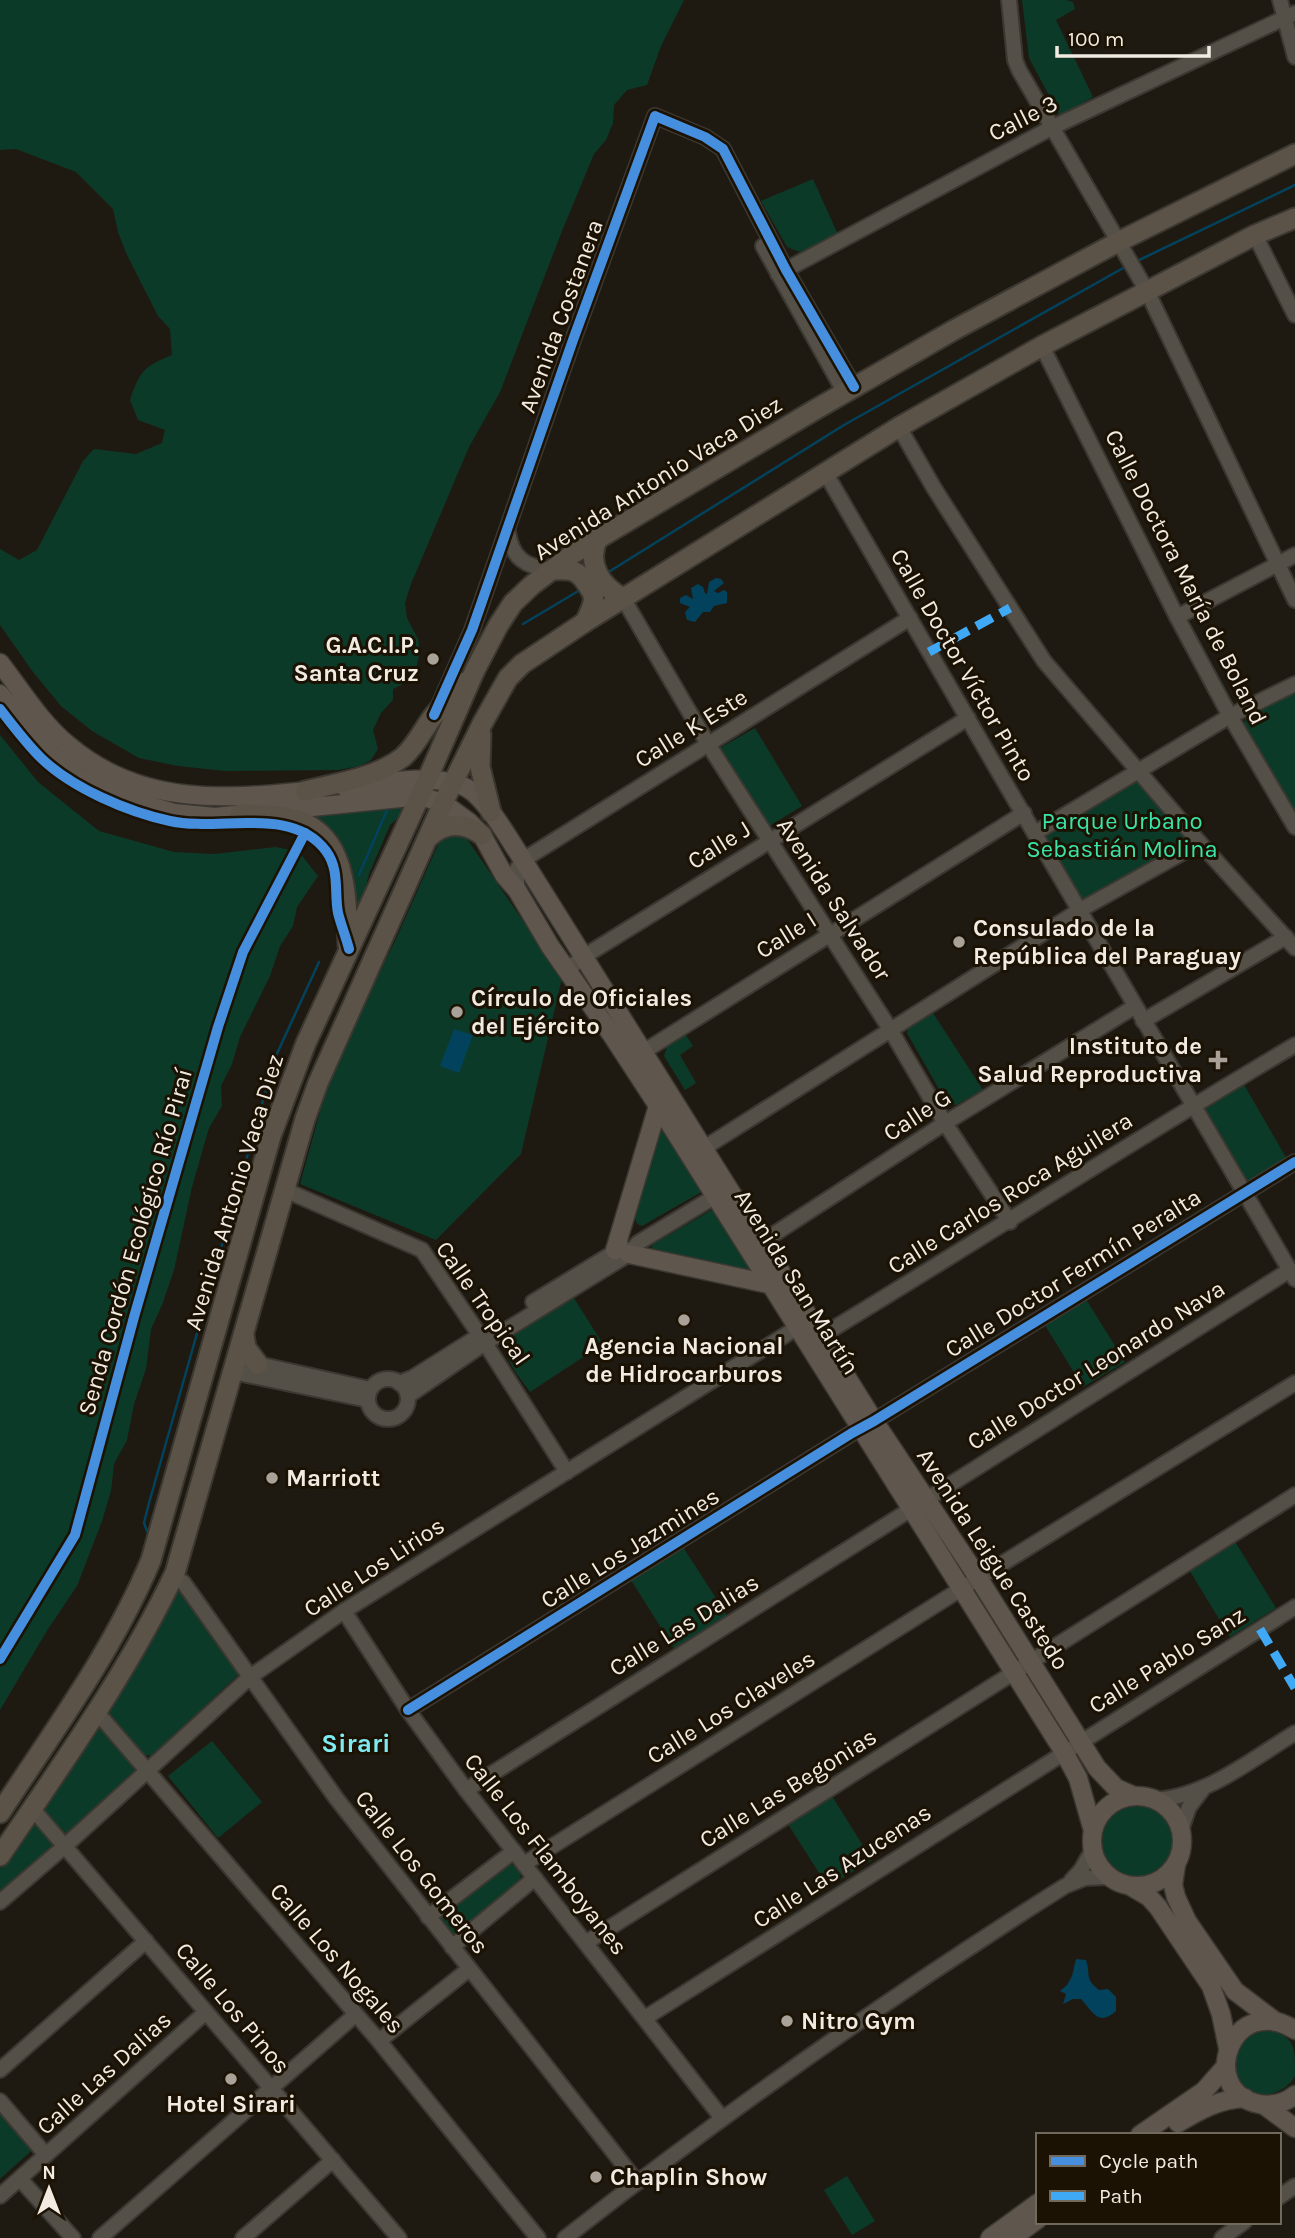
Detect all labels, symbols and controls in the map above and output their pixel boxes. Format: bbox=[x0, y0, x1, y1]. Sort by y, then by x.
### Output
scale bar bbox=[1057, 14, 1209, 58]
text: 100 m bbox=[1068, 27, 1125, 51]
street label: Calle 3 bbox=[984, 89, 1062, 147]
street label: Avenida Costanera bbox=[513, 215, 609, 417]
street label: Avenida Antonio Vaca Diez bbox=[529, 390, 787, 566]
street label: Calle Doctora María de Boland bbox=[1099, 425, 1273, 729]
street label: Calle Doctor Víctor Pinto bbox=[885, 544, 1041, 786]
place label: G.A.C.I.P. Santa Cruz bbox=[294, 631, 419, 687]
marker: G.A.C.I.P. Santa Cruz bbox=[425, 651, 441, 667]
street label: Calle K Este bbox=[630, 682, 752, 774]
park label: Parque Urbano Sebastián Molina bbox=[1026, 807, 1218, 863]
street label: Avenida Salvador bbox=[771, 812, 897, 986]
street label: Calle J bbox=[682, 815, 756, 875]
street label: Calle I bbox=[751, 906, 821, 964]
place label: Consulado de la República del Paraguay bbox=[973, 914, 1241, 970]
marker: Consulado de la República del Paraguay bbox=[951, 934, 967, 950]
place label: Círculo de Oficiales del Ejército bbox=[471, 984, 692, 1040]
marker: Círculo de Oficiales del Ejército bbox=[449, 1004, 465, 1020]
place label: Instituto de Salud Reproductiva bbox=[977, 1032, 1202, 1088]
marker: Instituto de Salud Reproductiva bbox=[1208, 1050, 1228, 1070]
street label: Avenida Antonio Vaca Diez bbox=[179, 1051, 289, 1333]
street label: Senda Cordón Ecológico Río Piraí bbox=[72, 1065, 198, 1419]
street label: Calle G bbox=[878, 1083, 956, 1147]
street label: Calle Carlos Roca Aguilera bbox=[882, 1106, 1138, 1280]
street label: Calle Doctor Fermín Peralta bbox=[940, 1183, 1206, 1363]
street label: Avenida San Martín bbox=[729, 1184, 865, 1380]
street label: Calle Tropical bbox=[430, 1236, 536, 1370]
street label: Calle Doctor Leonardo Nava bbox=[962, 1274, 1230, 1456]
marker: Agencia Nacional de Hidrocarburos bbox=[676, 1312, 692, 1328]
place label: Agencia Nacional de Hidrocarburos bbox=[584, 1332, 784, 1388]
street label: Avenida Leigue Castedo bbox=[911, 1443, 1075, 1675]
place label: Marriott bbox=[286, 1464, 380, 1492]
marker: Marriott bbox=[264, 1470, 280, 1486]
street label: Calle Los Jazmines bbox=[536, 1482, 724, 1614]
street label: Calle Los Lirios bbox=[298, 1511, 450, 1623]
street label: Calle Las Dalias bbox=[604, 1568, 764, 1682]
street label: Calle Pablo Sanz bbox=[1084, 1601, 1250, 1719]
street label: Calle Los Claveles bbox=[642, 1644, 820, 1770]
street label: Calle Las Begonias bbox=[694, 1722, 882, 1854]
district label: Sirari bbox=[321, 1728, 391, 1759]
street label: Calle Los Flamboyanes bbox=[459, 1748, 633, 1960]
street label: Calle Los Gomeros bbox=[349, 1785, 495, 1959]
street label: Calle Las Azucenas bbox=[748, 1798, 936, 1934]
street label: Calle Los Nogales bbox=[264, 1877, 410, 2039]
street label: Calle Los Pinos bbox=[170, 1937, 296, 2079]
street label: Calle Las Dalias bbox=[31, 2005, 177, 2141]
place label: Nitro Gym bbox=[801, 2007, 916, 2035]
marker: Nitro Gym bbox=[779, 2013, 795, 2029]
marker: Hotel Sirari bbox=[223, 2071, 239, 2087]
place label: Hotel Sirari bbox=[166, 2090, 296, 2118]
legend bbox=[1036, 2133, 1281, 2224]
text: Cycle path bbox=[1099, 2149, 1199, 2173]
north arrow bbox=[14, 2154, 84, 2224]
text: N bbox=[42, 2162, 56, 2184]
place label: Chaplin Show bbox=[610, 2163, 767, 2191]
marker: Chaplin Show bbox=[588, 2169, 604, 2185]
text: Path bbox=[1099, 2184, 1143, 2208]

